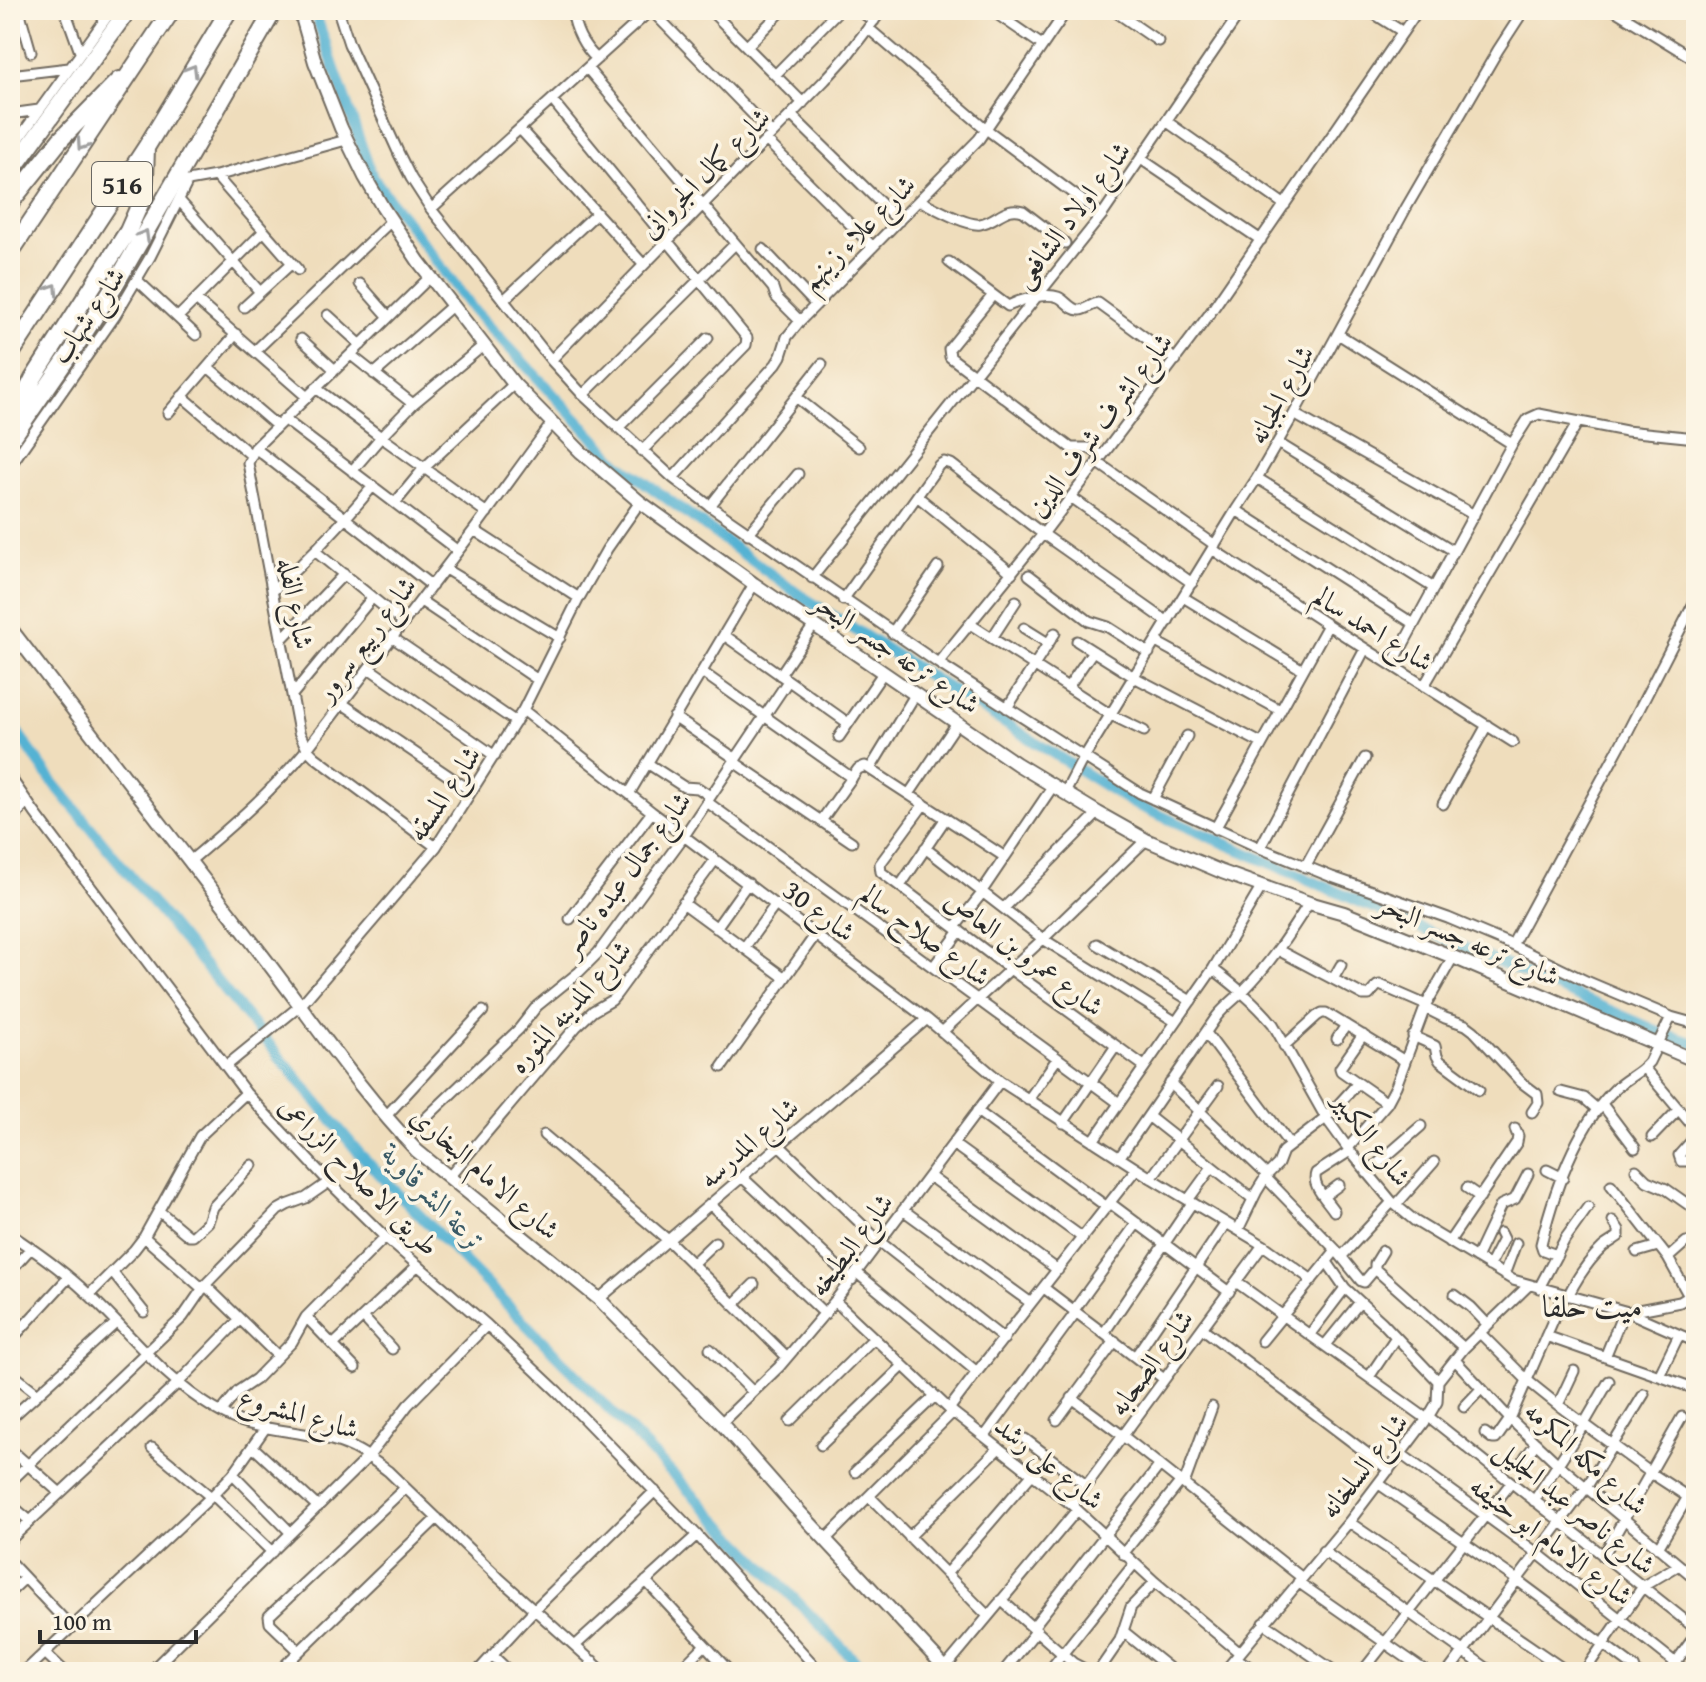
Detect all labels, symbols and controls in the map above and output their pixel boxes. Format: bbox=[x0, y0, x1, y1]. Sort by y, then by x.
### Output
one-way arrow bbox=[183, 64, 198, 79]
street label: شارع كمال الجروانى bbox=[629, 97, 782, 250]
street label: شارع اولاد الشافعى bbox=[1002, 132, 1143, 299]
one-way arrow bbox=[77, 136, 92, 151]
road number: 516 bbox=[92, 162, 152, 206]
street label: شارع علاء زينهم bbox=[790, 165, 929, 304]
one-way arrow bbox=[134, 229, 150, 244]
street label: شارع شهاب bbox=[39, 258, 138, 374]
one-way arrow bbox=[43, 284, 58, 298]
street label: شارع اشرف شرف الدين bbox=[1016, 323, 1185, 527]
street label: شارع الجبانه bbox=[1236, 337, 1328, 453]
street label: شارع الفله bbox=[264, 553, 326, 653]
street label: شارع ربيع سرور bbox=[302, 567, 431, 715]
street label: شارع احمد سالم bbox=[1303, 575, 1442, 685]
street label: شارع ترعه جسر البحر bbox=[800, 579, 989, 727]
street label: شارع المسقه bbox=[396, 737, 493, 851]
street label: شارع جمال عبده ناصر bbox=[548, 782, 704, 969]
street label: شارع 30 bbox=[773, 869, 865, 954]
street label: شارع صلاح سالم bbox=[849, 872, 1000, 1000]
street label: شارع عمرو بن العاص bbox=[934, 878, 1113, 1029]
street label: شارع ترعه جسر البحر bbox=[1367, 881, 1567, 1000]
street label: شارع المدينه المنوره bbox=[498, 930, 643, 1085]
street label: شارع الكبير bbox=[1319, 1079, 1422, 1197]
street label: طريق الاصلاح الزراعى bbox=[266, 1085, 450, 1269]
street label: شارع المدرسه bbox=[689, 1087, 810, 1200]
street label: شارع الامام البخاري bbox=[399, 1095, 570, 1252]
water label: ترعة الشرقاوية bbox=[370, 1131, 498, 1261]
street label: شارع البطيخه bbox=[797, 1184, 906, 1307]
district label: ميت حلفا bbox=[1542, 1282, 1642, 1329]
street label: شارع الصحابه bbox=[1097, 1300, 1206, 1426]
street label: شارع المشروع bbox=[233, 1375, 364, 1453]
street label: شارع مكه المكرمه bbox=[1513, 1390, 1658, 1527]
street label: شارع السلخانه bbox=[1309, 1403, 1421, 1529]
street label: شارع على رشد bbox=[984, 1405, 1114, 1522]
street label: شارع ناصر عبد الجليل bbox=[1484, 1428, 1665, 1587]
street label: شارع الامام ابو حنيفه bbox=[1459, 1465, 1642, 1619]
scale bar bbox=[40, 1594, 196, 1644]
text: 100 m bbox=[52, 1604, 112, 1639]

